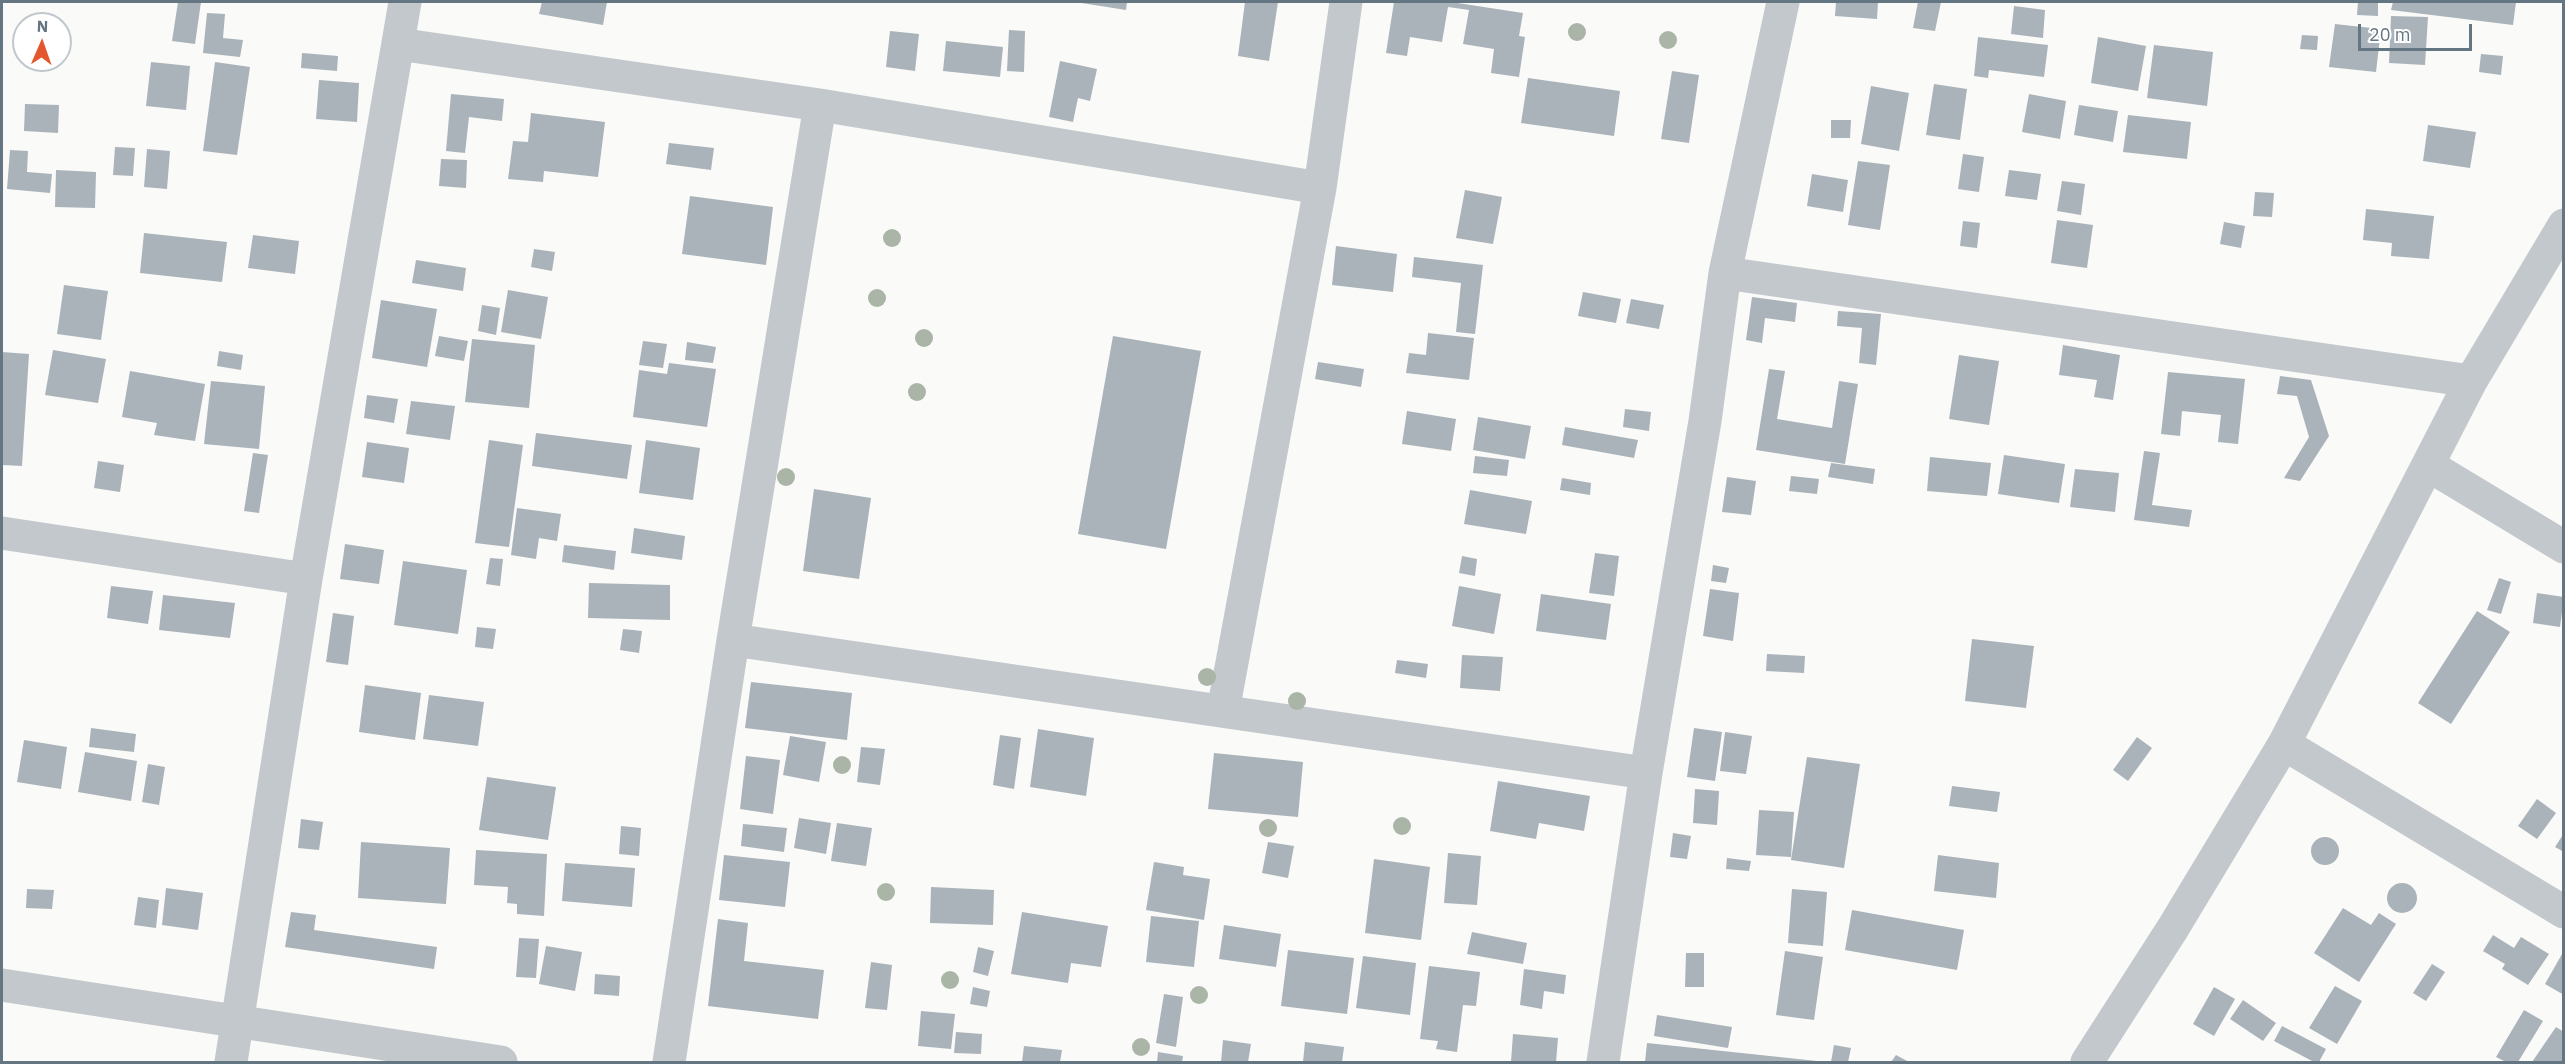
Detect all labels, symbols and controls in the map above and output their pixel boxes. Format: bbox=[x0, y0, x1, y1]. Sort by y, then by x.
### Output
north arrow bbox=[12, 12, 72, 72]
scale bar bbox=[2361, 12, 2475, 50]
text: N bbox=[36, 16, 49, 36]
text: 20 m bbox=[2369, 23, 2411, 46]

